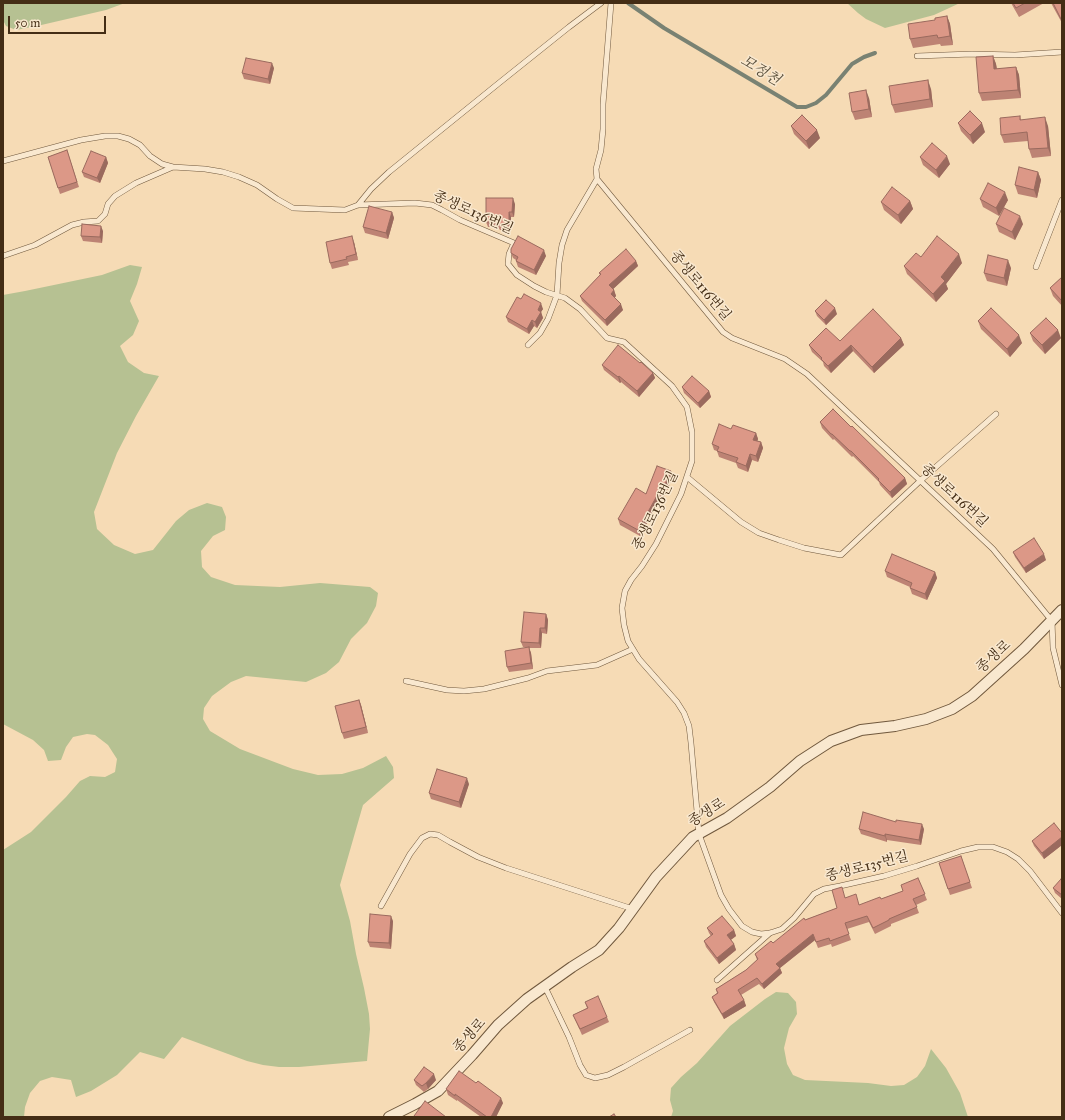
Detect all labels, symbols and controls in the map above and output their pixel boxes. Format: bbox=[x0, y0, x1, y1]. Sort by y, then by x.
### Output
scale bar bbox=[10, 8, 108, 34]
text: 50 m bbox=[15, 16, 40, 30]
water label: 모정천 bbox=[737, 52, 783, 90]
street label: 종생로136번길 bbox=[430, 188, 516, 238]
street label: 종생로116번길 bbox=[666, 248, 734, 324]
street label: 종생로116번길 bbox=[917, 461, 991, 531]
street label: 종생로136번길 bbox=[630, 469, 682, 553]
street label: 종생로 bbox=[973, 637, 1015, 677]
street label: 종생로 bbox=[685, 795, 729, 831]
street label: 종생로135번길 bbox=[824, 849, 910, 885]
street label: 종생로 bbox=[450, 1015, 490, 1057]

